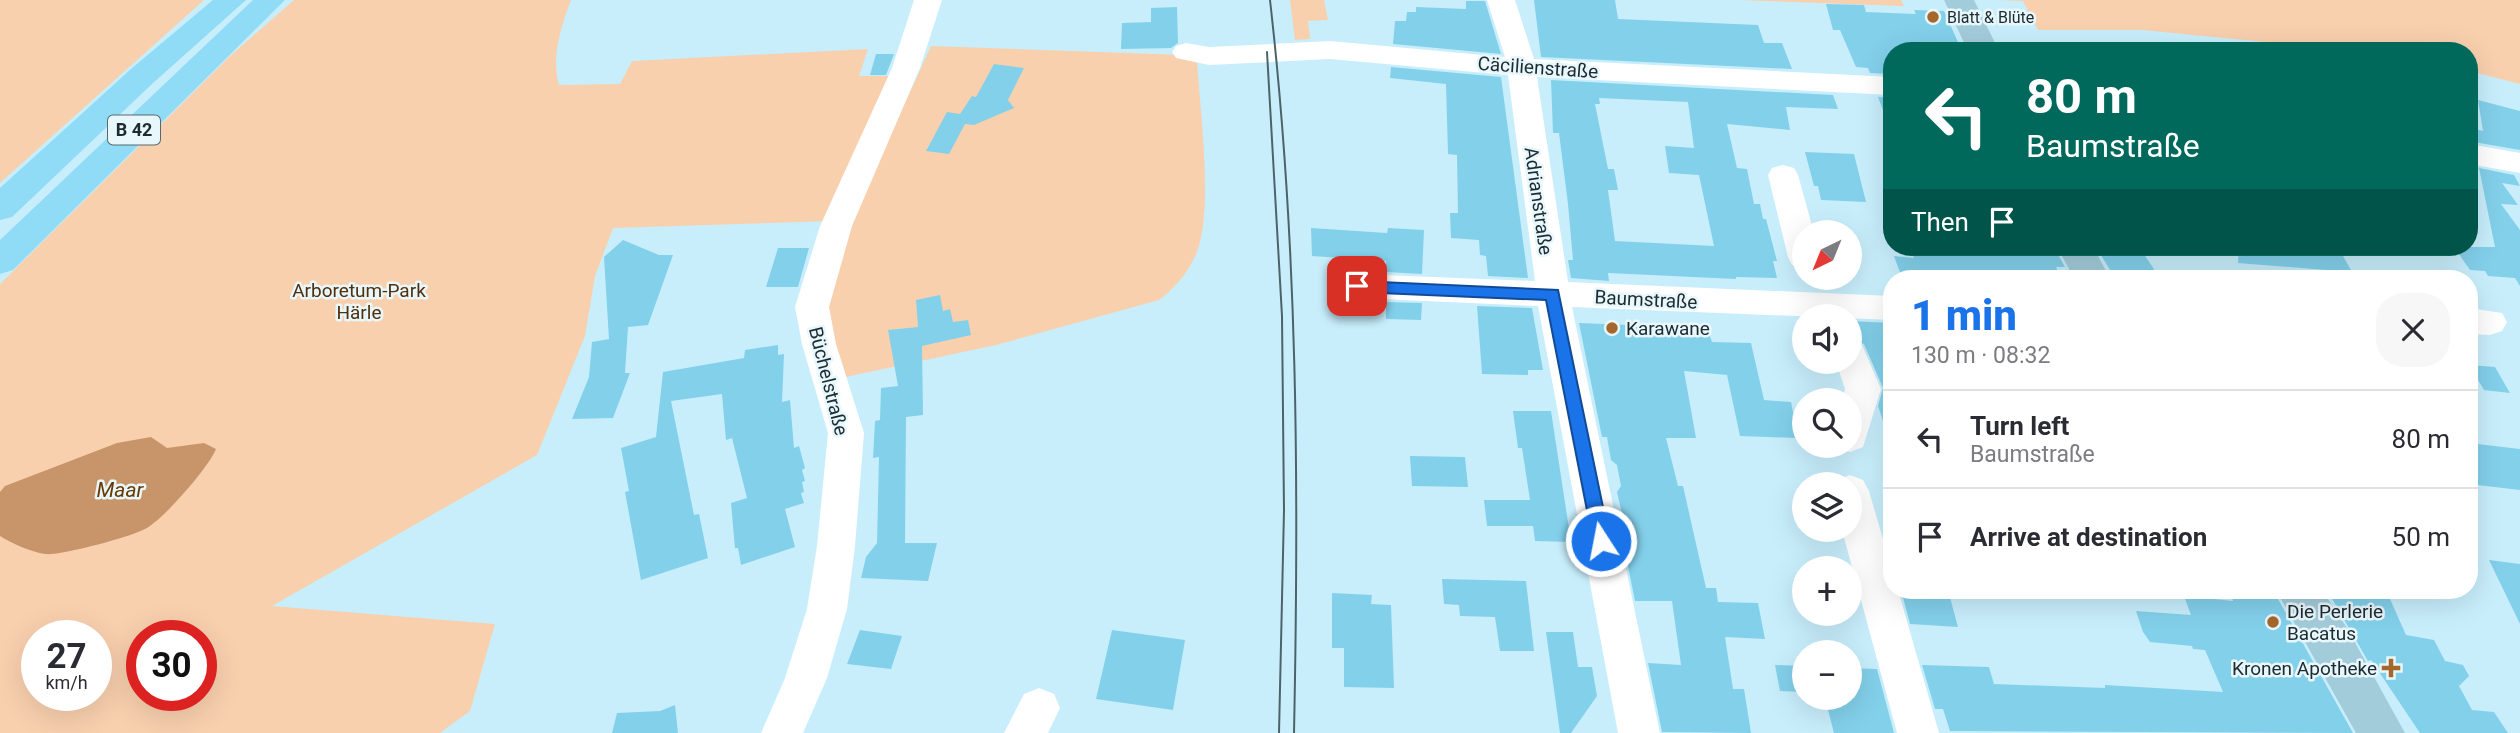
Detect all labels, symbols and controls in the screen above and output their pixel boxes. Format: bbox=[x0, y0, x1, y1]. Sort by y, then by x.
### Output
place label: Blatt & Blüte bbox=[1947, 8, 2034, 27]
marker: Blatt & Blüte bbox=[1925, 9, 1941, 25]
street label: Cäcilienstraße bbox=[1477, 52, 1599, 83]
text: 80 m bbox=[2026, 68, 2137, 125]
icon: left bbox=[1911, 70, 2002, 161]
road number: B 42 bbox=[108, 116, 160, 145]
text: Baumstraße bbox=[2026, 127, 2200, 165]
street label: Adrianstraße bbox=[1520, 146, 1557, 257]
icon: arrive bbox=[1983, 203, 2021, 241]
text: Then bbox=[1911, 207, 1969, 237]
north arrow bbox=[1792, 220, 1862, 290]
map controls bbox=[1792, 220, 1862, 710]
pin bbox=[1327, 256, 1387, 316]
icon: arrive bbox=[1338, 267, 1376, 305]
park label: Arboretum-Park Härle bbox=[292, 279, 426, 324]
street label: Baumstraße bbox=[1594, 285, 1698, 314]
text: 1 min bbox=[1911, 291, 2017, 340]
button: close bbox=[2376, 293, 2450, 367]
button: sound bbox=[1792, 304, 1862, 374]
place label: Karawane bbox=[1626, 317, 1710, 340]
marker: Karawane bbox=[1604, 320, 1620, 336]
street label: Büchelstraße bbox=[804, 324, 853, 438]
text: 130 m · 08:32 bbox=[1911, 342, 2050, 369]
button: search bbox=[1792, 388, 1862, 458]
text: Turn left bbox=[1970, 411, 2069, 441]
icon: left bbox=[1911, 420, 1949, 458]
text: 80 m bbox=[2392, 424, 2450, 454]
text: Baumstraße bbox=[1970, 441, 2095, 468]
button: layers bbox=[1792, 472, 1862, 542]
water label: Maar bbox=[97, 478, 145, 502]
position arrow bbox=[1564, 504, 1638, 578]
icon: arrive bbox=[1911, 518, 1949, 556]
text: Arrive at destination bbox=[1970, 522, 2207, 552]
text: 50 m bbox=[2392, 522, 2450, 552]
button: + bbox=[1792, 556, 1862, 626]
place label: Die Perlerie Bacatus bbox=[2287, 600, 2383, 645]
marker: Die Perlerie Bacatus bbox=[2265, 614, 2281, 630]
speed limit sign: 30 bbox=[126, 620, 217, 711]
text: 27 bbox=[46, 636, 87, 677]
button: − bbox=[1792, 640, 1862, 710]
place label: Kronen Apotheke bbox=[2232, 657, 2377, 680]
marker: Kronen Apotheke bbox=[2383, 660, 2399, 676]
text: km/h bbox=[45, 672, 88, 693]

